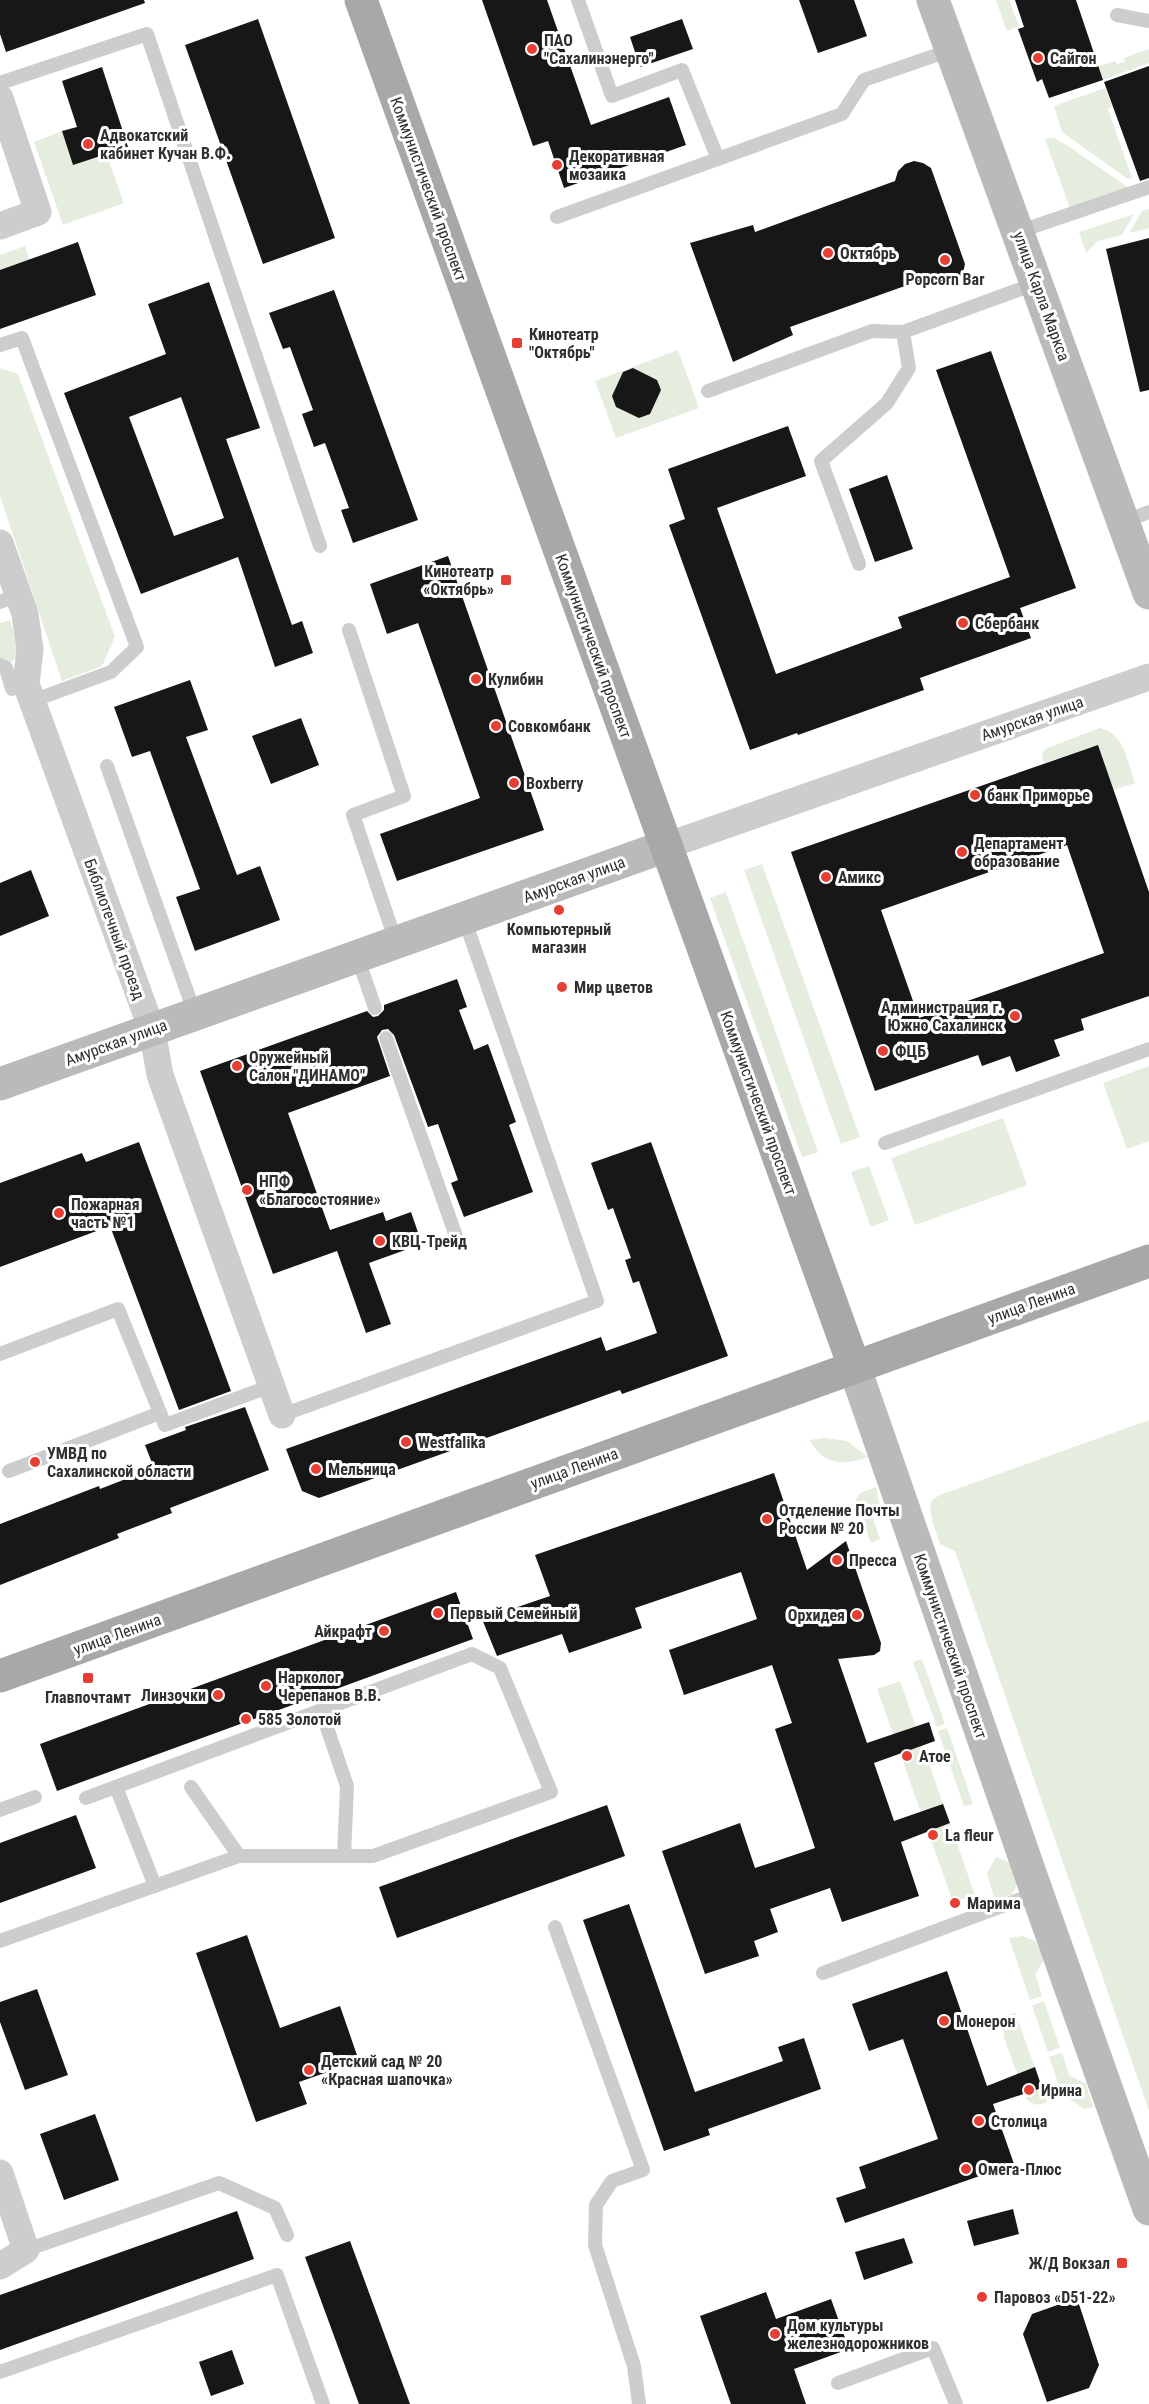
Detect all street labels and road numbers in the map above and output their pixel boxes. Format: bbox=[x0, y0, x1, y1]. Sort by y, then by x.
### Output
street label: Коммунистический проспект bbox=[386, 94, 471, 284]
street label: улица Карла Маркса bbox=[1009, 229, 1074, 364]
street label: Коммунистический проспект bbox=[551, 551, 636, 741]
street label: Амурская улица bbox=[978, 692, 1086, 745]
street label: Амурская улица bbox=[521, 852, 628, 907]
street label: Библиотечный проезд bbox=[80, 856, 149, 1003]
street label: Коммунистический проспект bbox=[716, 1008, 801, 1198]
street label: Амурская улица bbox=[63, 1015, 170, 1070]
street label: улица Ленина bbox=[985, 1279, 1078, 1328]
street label: улица Ленина bbox=[528, 1444, 621, 1493]
street label: Коммунистический проспект bbox=[910, 1551, 991, 1741]
street label: улица Ленина bbox=[71, 1610, 164, 1659]

